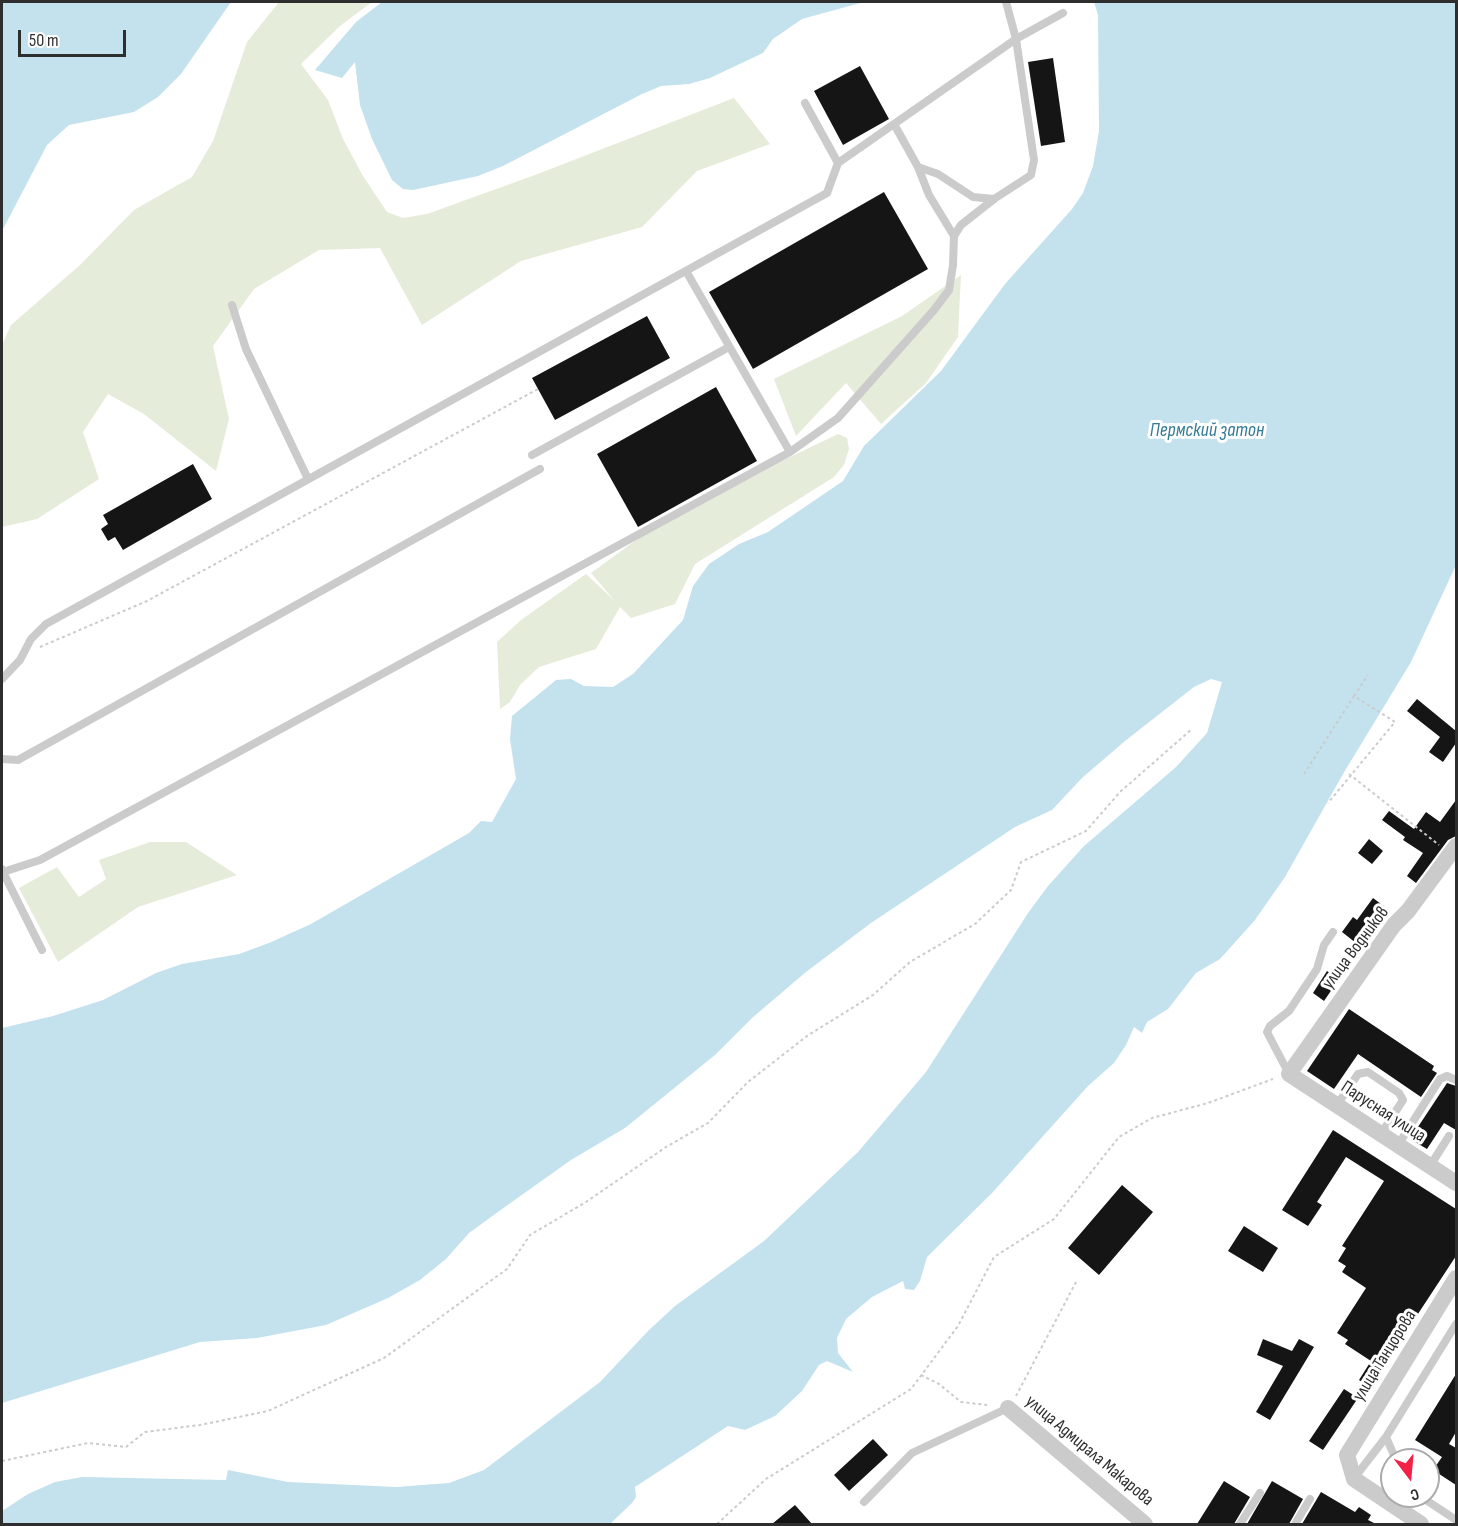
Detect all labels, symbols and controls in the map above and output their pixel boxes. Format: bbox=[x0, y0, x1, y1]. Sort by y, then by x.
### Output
scale bar bbox=[21, 18, 129, 56]
text: 50 m bbox=[29, 30, 59, 51]
water label: Пермский затон bbox=[1150, 419, 1264, 443]
street label: улица Водников bbox=[1318, 903, 1394, 993]
street label: Парусная улица bbox=[1337, 1077, 1429, 1147]
street label: улица Танцорова bbox=[1349, 1307, 1421, 1405]
street label: улица Адмирала Макарова bbox=[1020, 1391, 1158, 1511]
north arrow bbox=[1380, 1448, 1440, 1508]
text: С bbox=[1408, 1484, 1421, 1504]

